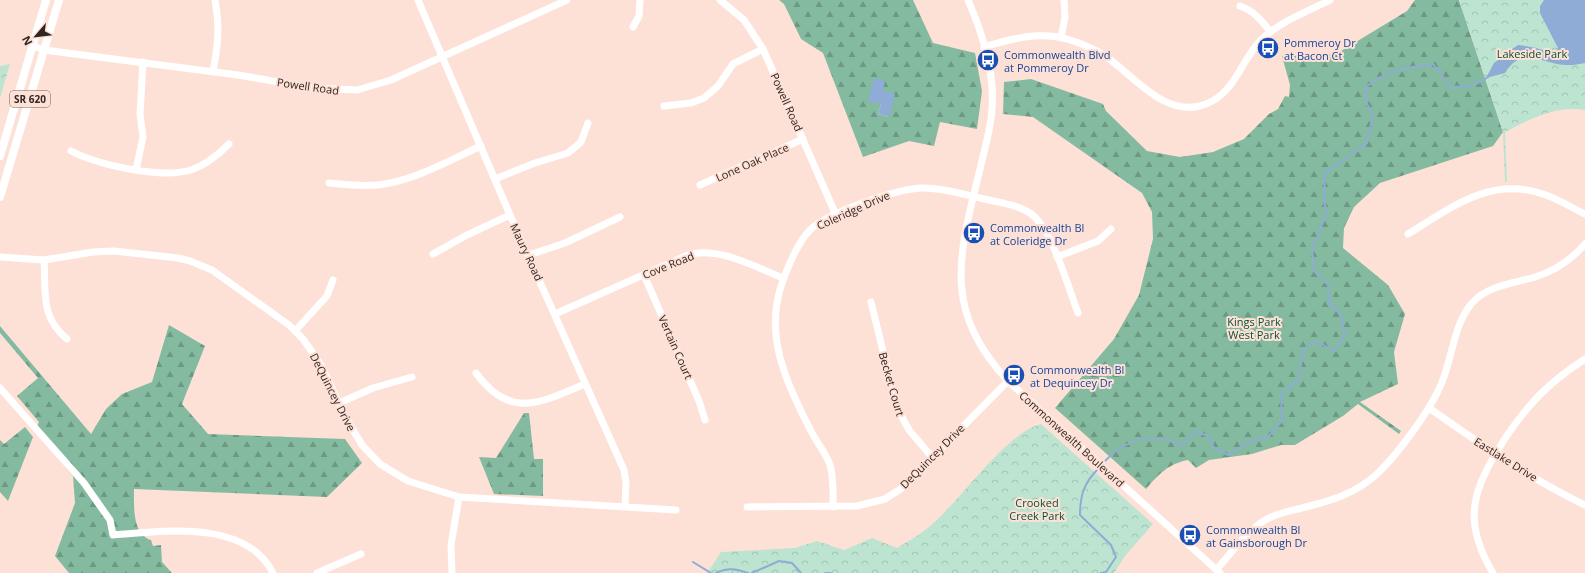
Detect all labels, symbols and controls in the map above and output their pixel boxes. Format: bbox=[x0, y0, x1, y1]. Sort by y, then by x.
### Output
north arrow bbox=[16, 16, 56, 56]
text: N bbox=[18, 33, 35, 48]
bus stop icon: Pommeroy Dr at Bacon Ct bbox=[1255, 35, 1281, 61]
place label: Pommeroy Dr at Bacon Ct bbox=[1284, 35, 1356, 63]
park label: Lakeside Park bbox=[1497, 46, 1568, 61]
bus stop icon: Commonwealth Blvd at Pommeroy Dr bbox=[975, 47, 1001, 73]
place label: Commonwealth Blvd at Pommeroy Dr bbox=[1004, 47, 1111, 75]
street label: Powell Road bbox=[767, 70, 807, 134]
street label: Powell Road bbox=[276, 74, 340, 98]
road number: SR 620 bbox=[10, 91, 50, 107]
street label: Lone Oak Place bbox=[713, 139, 791, 185]
street label: Coleridge Drive bbox=[814, 187, 892, 233]
bus stop icon: Commonwealth Bl at Coleridge Dr bbox=[961, 220, 987, 246]
place label: Commonwealth Bl at Coleridge Dr bbox=[990, 220, 1084, 248]
street label: Maury Road bbox=[507, 221, 547, 283]
street label: Cove Road bbox=[640, 248, 696, 282]
street label: Vertain Court bbox=[655, 313, 697, 381]
park label: Kings Park West Park bbox=[1227, 314, 1281, 342]
street label: DeQuincey Drive bbox=[307, 350, 359, 434]
street label: Becket Court bbox=[876, 350, 908, 418]
bus stop icon: Commonwealth Bl at Dequincey Dr bbox=[1001, 362, 1027, 388]
place label: Commonwealth Bl at Dequincey Dr bbox=[1030, 362, 1124, 390]
street label: Commonwealth Boulevard bbox=[1016, 388, 1128, 490]
street label: DeQuincey Drive bbox=[896, 420, 968, 492]
street label: Eastlake Drive bbox=[1471, 434, 1541, 484]
park label: Crooked Creek Park bbox=[1009, 495, 1065, 523]
bus stop icon: Commonwealth Bl at Gainsborough Dr bbox=[1177, 522, 1203, 548]
place label: Commonwealth Bl at Gainsborough Dr bbox=[1206, 522, 1308, 550]

